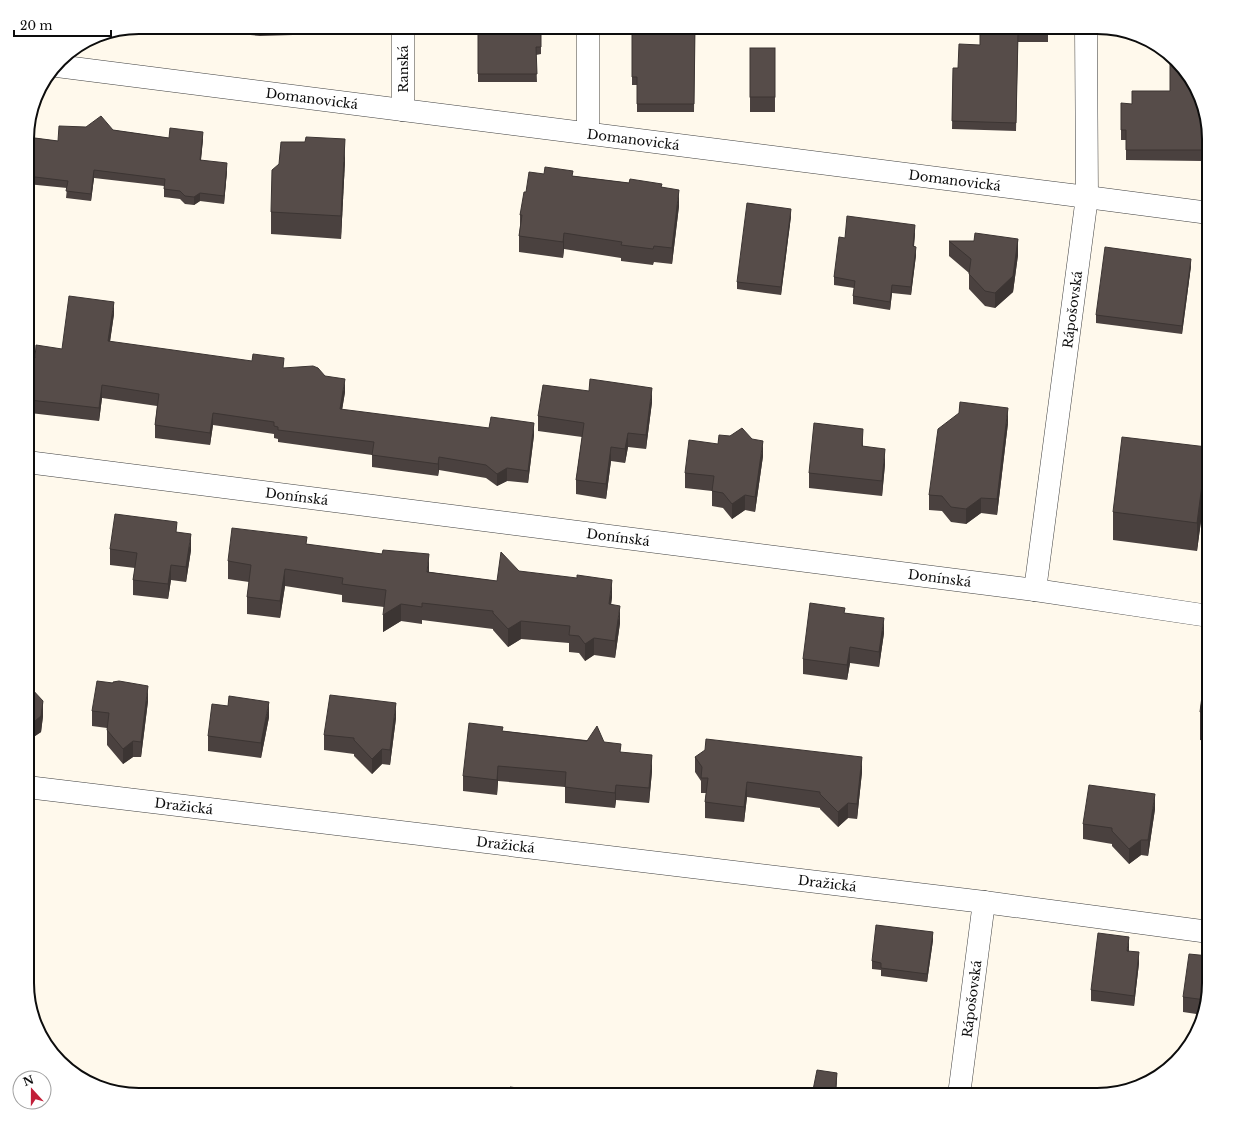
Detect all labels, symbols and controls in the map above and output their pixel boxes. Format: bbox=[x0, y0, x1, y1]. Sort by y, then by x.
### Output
scale bar bbox=[14, 12, 111, 38]
text: 20 m bbox=[20, 18, 52, 33]
street label: Ranská bbox=[395, 44, 412, 93]
street label: Domanovická bbox=[265, 85, 360, 113]
street label: Domanovická bbox=[586, 126, 681, 154]
street label: Domanovická bbox=[908, 166, 1003, 195]
street label: Rápošovská bbox=[1059, 269, 1086, 349]
street label: Donínská bbox=[264, 484, 330, 509]
street label: Donínská bbox=[586, 525, 652, 550]
street label: Donínská bbox=[907, 566, 973, 591]
street label: Dražická bbox=[154, 794, 215, 818]
street label: Dražická bbox=[475, 833, 536, 857]
street label: Dražická bbox=[797, 872, 858, 896]
street label: Rápošovská bbox=[959, 958, 985, 1039]
north arrow bbox=[12, 1070, 52, 1110]
text: N bbox=[21, 1072, 36, 1089]

